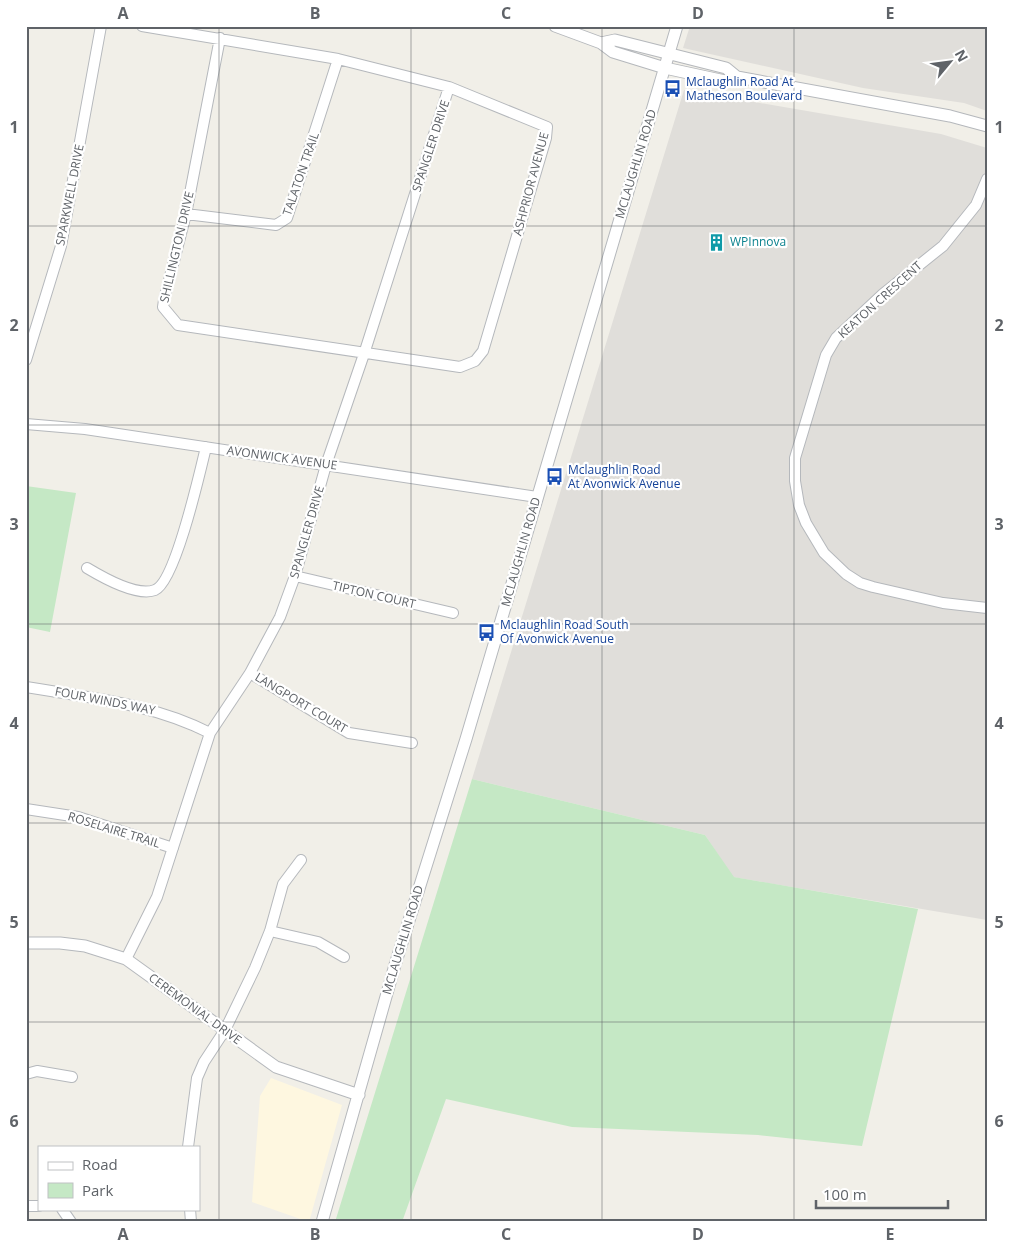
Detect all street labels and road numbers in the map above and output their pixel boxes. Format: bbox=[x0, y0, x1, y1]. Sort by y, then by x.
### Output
street label: SPANGLER DRIVE bbox=[408, 98, 453, 194]
street label: MCLAUGHLIN ROAD bbox=[611, 107, 660, 221]
street label: TALATON TRAIL bbox=[278, 130, 323, 218]
street label: ASHPRIOR AVENUE bbox=[508, 130, 553, 238]
street label: SPARKWELL DRIVE bbox=[51, 143, 88, 247]
street label: SHILLINGTON DRIVE bbox=[155, 190, 198, 304]
street label: KEATON CRESCENT bbox=[834, 257, 926, 342]
street label: AVONWICK AVENUE bbox=[226, 441, 338, 474]
street label: SPANGLER DRIVE bbox=[285, 483, 328, 580]
street label: MCLAUGHLIN ROAD bbox=[497, 495, 544, 609]
street label: TIPTON COURT bbox=[331, 577, 418, 612]
street label: LANGPORT COURT bbox=[252, 668, 351, 737]
street label: FOUR WINDS WAY bbox=[53, 682, 157, 719]
street label: ROSELAIRE TRAIL bbox=[66, 807, 162, 852]
street label: MCLAUGHLIN ROAD bbox=[378, 883, 427, 997]
street label: CEREMONIAL DRIVE bbox=[145, 969, 245, 1048]

